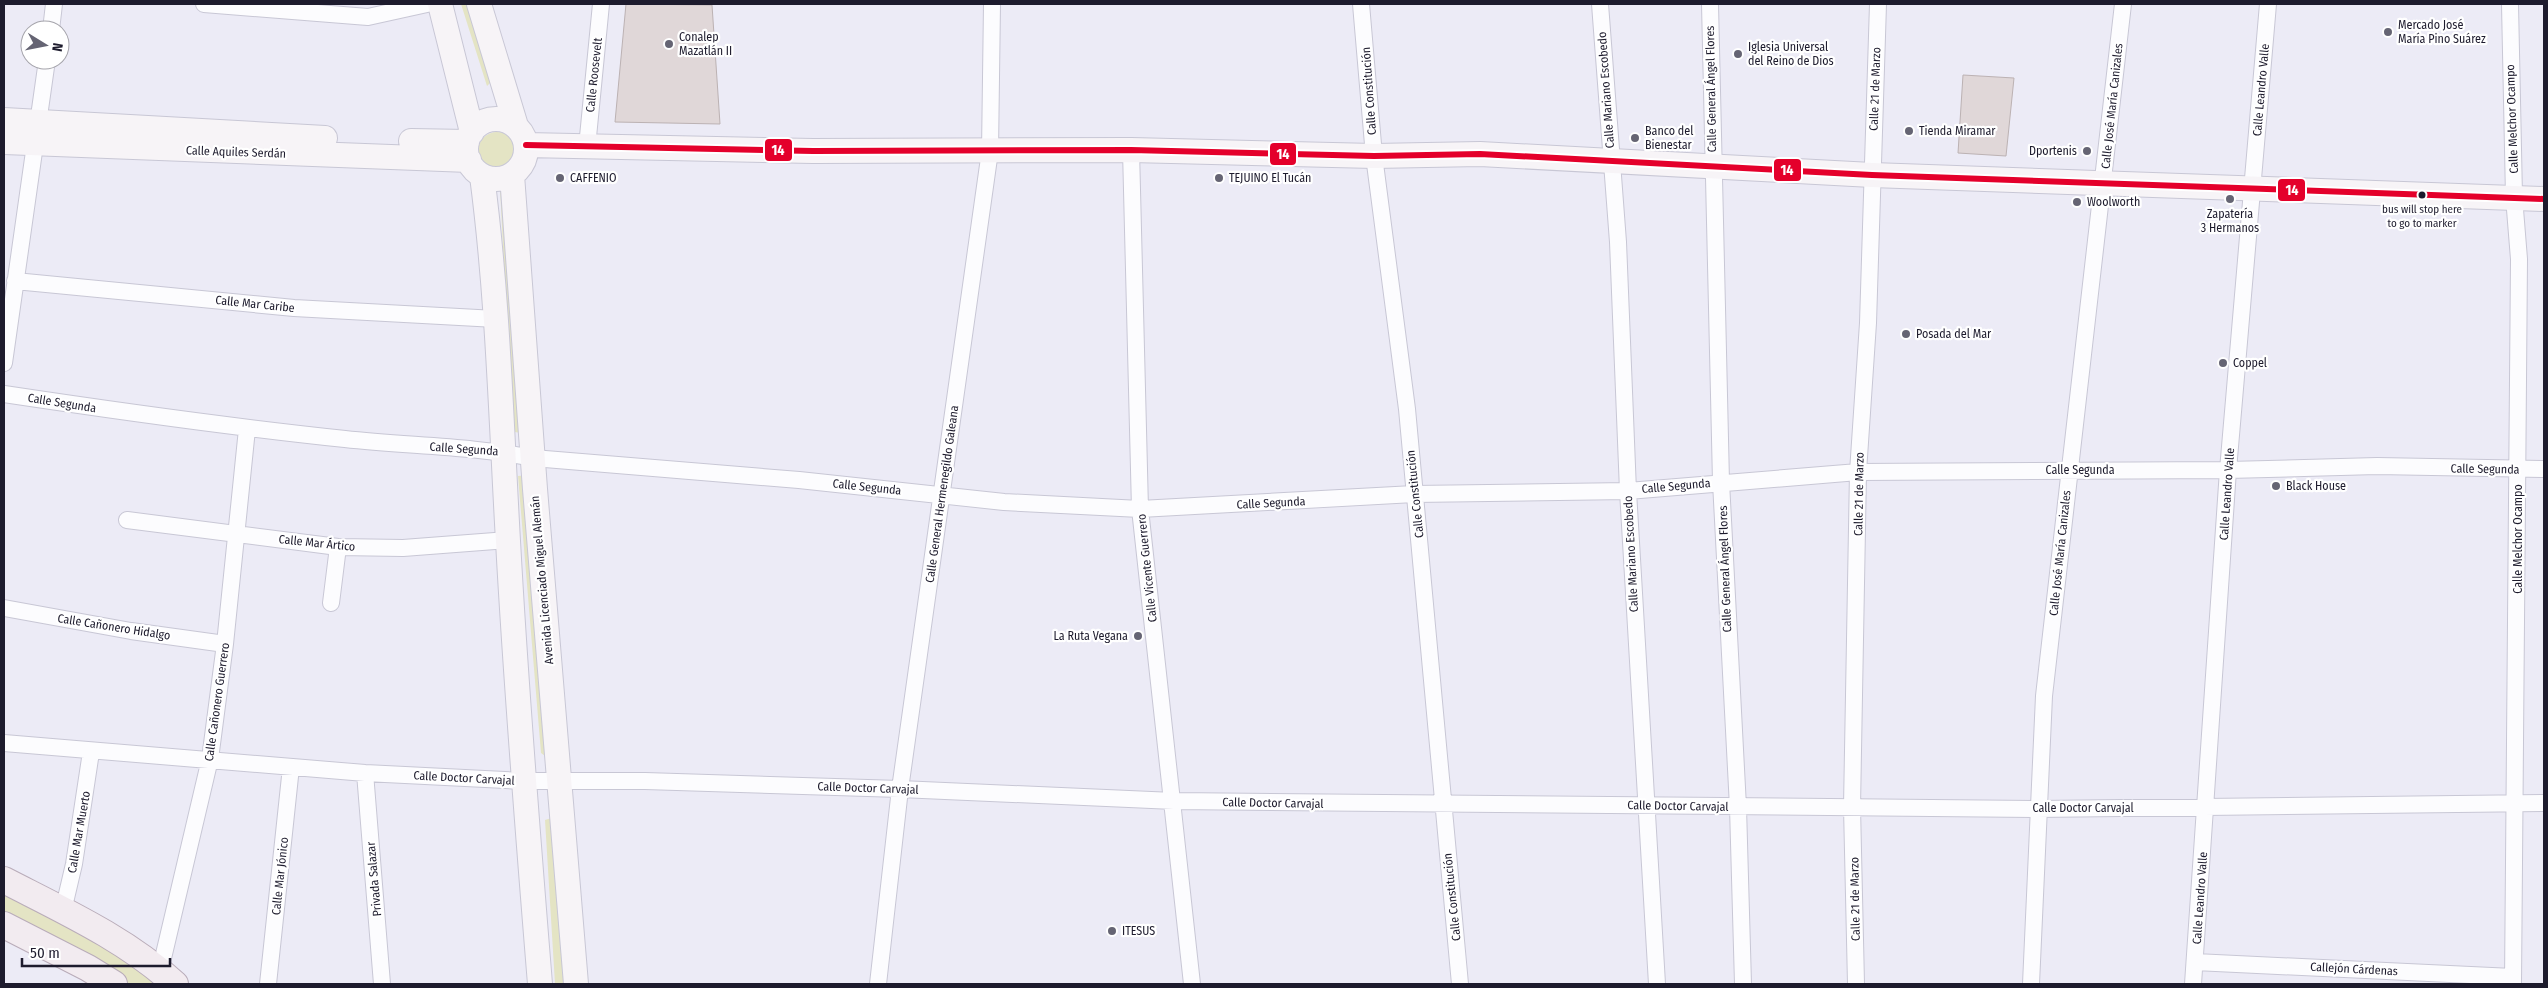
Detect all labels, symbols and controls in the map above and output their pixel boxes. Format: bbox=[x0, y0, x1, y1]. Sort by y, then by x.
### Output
place label: Mercado José María Pino Suárez bbox=[2398, 18, 2486, 46]
north arrow bbox=[20, 20, 70, 70]
street label: Calle General Ángel Flores bbox=[1702, 25, 1719, 153]
marker: Mercado José María Pino Suárez bbox=[2382, 26, 2394, 38]
place label: Conalep Mazatlán II bbox=[679, 30, 732, 58]
street label: Calle Mariano Escobedo bbox=[1595, 31, 1617, 149]
street label: Calle Roosevelt bbox=[583, 37, 605, 113]
marker: Conalep Mazatlán II bbox=[663, 38, 675, 50]
place label: Iglesia Universal del Reino de Dios bbox=[1748, 40, 1834, 68]
text: N bbox=[48, 42, 66, 53]
street label: Calle José María Canizales bbox=[2098, 42, 2126, 170]
street label: Calle Leandro Valle bbox=[2250, 43, 2272, 137]
street label: Calle Constitución bbox=[1359, 46, 1379, 136]
street label: Calle 21 de Marzo bbox=[1867, 47, 1883, 131]
marker: Iglesia Universal del Reino de Dios bbox=[1732, 48, 1744, 60]
street label: Calle Melchor Ocampo bbox=[2503, 64, 2521, 174]
place label: Banco del Bienestar bbox=[1645, 124, 1693, 152]
place label: Tienda Miramar bbox=[1919, 124, 1996, 138]
marker: Tienda Miramar bbox=[1903, 125, 1915, 137]
marker: Banco del Bienestar bbox=[1629, 132, 1641, 144]
line badge: 14 bbox=[764, 138, 793, 162]
text: 14 bbox=[771, 142, 785, 159]
line badge: 14 bbox=[1269, 142, 1297, 166]
street label: Calle Aquiles Serdán bbox=[186, 143, 286, 161]
place label: Dportenis bbox=[2029, 144, 2077, 158]
marker: Dportenis bbox=[2081, 145, 2093, 157]
text: 14 bbox=[1276, 146, 1290, 163]
line badge: 14 bbox=[1773, 158, 1802, 182]
text: 14 bbox=[1780, 162, 1794, 179]
place label: CAFFENIO bbox=[570, 171, 617, 185]
place label: TEJUINO El Tucán bbox=[1229, 171, 1311, 185]
marker: CAFFENIO bbox=[554, 172, 566, 184]
marker: TEJUINO El Tucán bbox=[1213, 172, 1225, 184]
line badge: 14 bbox=[2277, 178, 2306, 202]
text: 14 bbox=[2285, 182, 2299, 199]
marker: bus will stop here to go to marker bbox=[2417, 190, 2427, 200]
marker: Zapatería 3 Hermanos bbox=[2224, 193, 2236, 205]
place label: Woolworth bbox=[2087, 195, 2140, 209]
marker: Woolworth bbox=[2071, 196, 2083, 208]
place label: bus will stop here to go to marker bbox=[2382, 203, 2462, 230]
place label: Zapatería 3 Hermanos bbox=[2201, 207, 2259, 235]
street label: Calle Mar Caribe bbox=[215, 293, 295, 315]
place label: Posada del Mar bbox=[1916, 327, 1992, 341]
marker: Posada del Mar bbox=[1900, 328, 1912, 340]
place label: Coppel bbox=[2233, 356, 2267, 370]
marker: Coppel bbox=[2217, 357, 2229, 369]
street label: Calle Segunda bbox=[27, 391, 97, 415]
street label: Calle General Hermenegildo Galeana bbox=[923, 404, 961, 584]
street label: Calle Segunda bbox=[429, 440, 499, 458]
street label: Calle Leandro Valle bbox=[2217, 447, 2237, 541]
street label: Calle Constitución bbox=[1403, 449, 1427, 539]
street label: Calle 21 de Marzo bbox=[1851, 452, 1867, 536]
street label: Calle Segunda bbox=[2450, 461, 2520, 477]
street label: Calle Segunda bbox=[2045, 463, 2115, 477]
street label: Calle Segunda bbox=[832, 476, 902, 498]
street label: Calle Segunda bbox=[1641, 476, 1711, 496]
place label: Black House bbox=[2286, 479, 2346, 493]
marker: Black House bbox=[2270, 480, 2282, 492]
street label: Calle Melchor Ocampo bbox=[2511, 484, 2525, 594]
street label: Calle José María Canizales bbox=[2046, 489, 2074, 617]
street label: Calle Segunda bbox=[1236, 494, 1306, 512]
street label: Avenida Licenciado Miguel Alemán bbox=[528, 495, 556, 665]
street label: Calle Mariano Escobedo bbox=[1621, 495, 1641, 613]
street label: Calle General Ángel Flores bbox=[1715, 505, 1734, 633]
street label: Calle Vicente Guerrero bbox=[1134, 513, 1160, 623]
street label: Calle Mar Ártico bbox=[278, 531, 356, 554]
street label: Calle Cañonero Hidalgo bbox=[57, 611, 171, 643]
place label: La Ruta Vegana bbox=[1053, 629, 1128, 643]
marker: La Ruta Vegana bbox=[1132, 630, 1144, 642]
street label: Calle Cañonero Guerrero bbox=[202, 642, 232, 762]
street label: Calle Doctor Carvajal bbox=[413, 768, 515, 788]
street label: Calle Doctor Carvajal bbox=[817, 779, 919, 797]
street label: Calle Mar Muerto bbox=[65, 790, 93, 874]
street label: Calle Doctor Carvajal bbox=[1222, 795, 1324, 811]
street label: Calle Doctor Carvajal bbox=[1627, 798, 1729, 814]
street label: Calle Doctor Carvajal bbox=[2032, 801, 2134, 815]
street label: Calle Mar Jónico bbox=[269, 836, 291, 916]
street label: Privada Salazar bbox=[364, 840, 384, 917]
street label: Calle Leandro Valle bbox=[2190, 851, 2210, 945]
street label: Calle Constitución bbox=[1440, 852, 1464, 942]
street label: Calle 21 de Marzo bbox=[1847, 857, 1863, 941]
place label: ITESUS bbox=[1122, 924, 1155, 938]
marker: ITESUS bbox=[1106, 925, 1118, 937]
scale bar bbox=[22, 936, 170, 968]
text: 50 m bbox=[30, 944, 60, 962]
street label: Callejón Cárdenas bbox=[2310, 960, 2398, 978]

